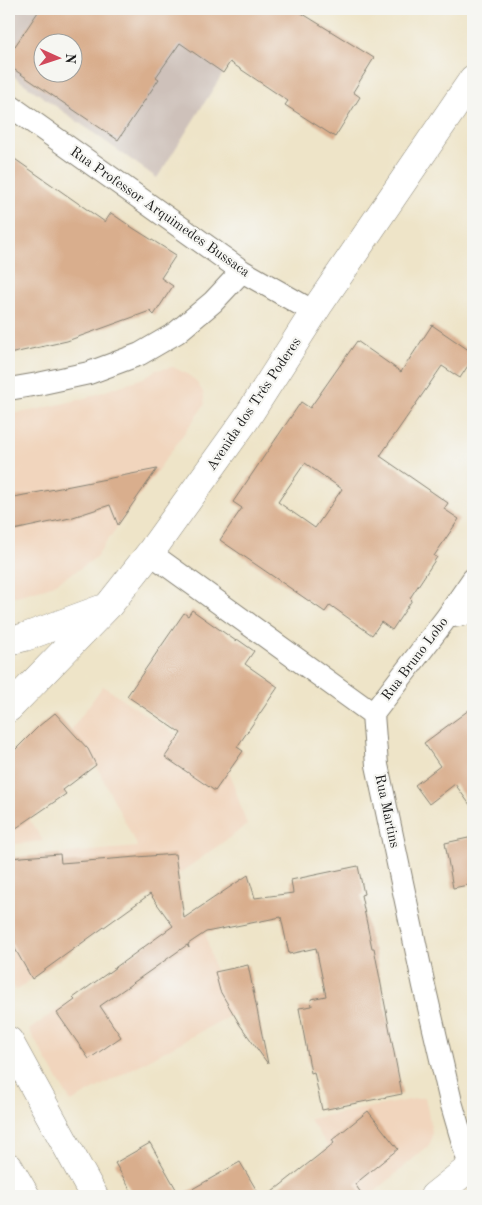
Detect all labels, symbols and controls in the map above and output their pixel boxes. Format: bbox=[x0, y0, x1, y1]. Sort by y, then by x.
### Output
north arrow bbox=[32, 32, 82, 82]
text: N bbox=[63, 53, 77, 65]
street label: Rua Professor Arquimedes Bussaca bbox=[68, 144, 252, 280]
street label: Avenida dos Três Poderes bbox=[204, 335, 304, 473]
street label: Rua Bruno Lobo bbox=[379, 615, 451, 703]
street label: Rua Martins bbox=[372, 773, 402, 849]

